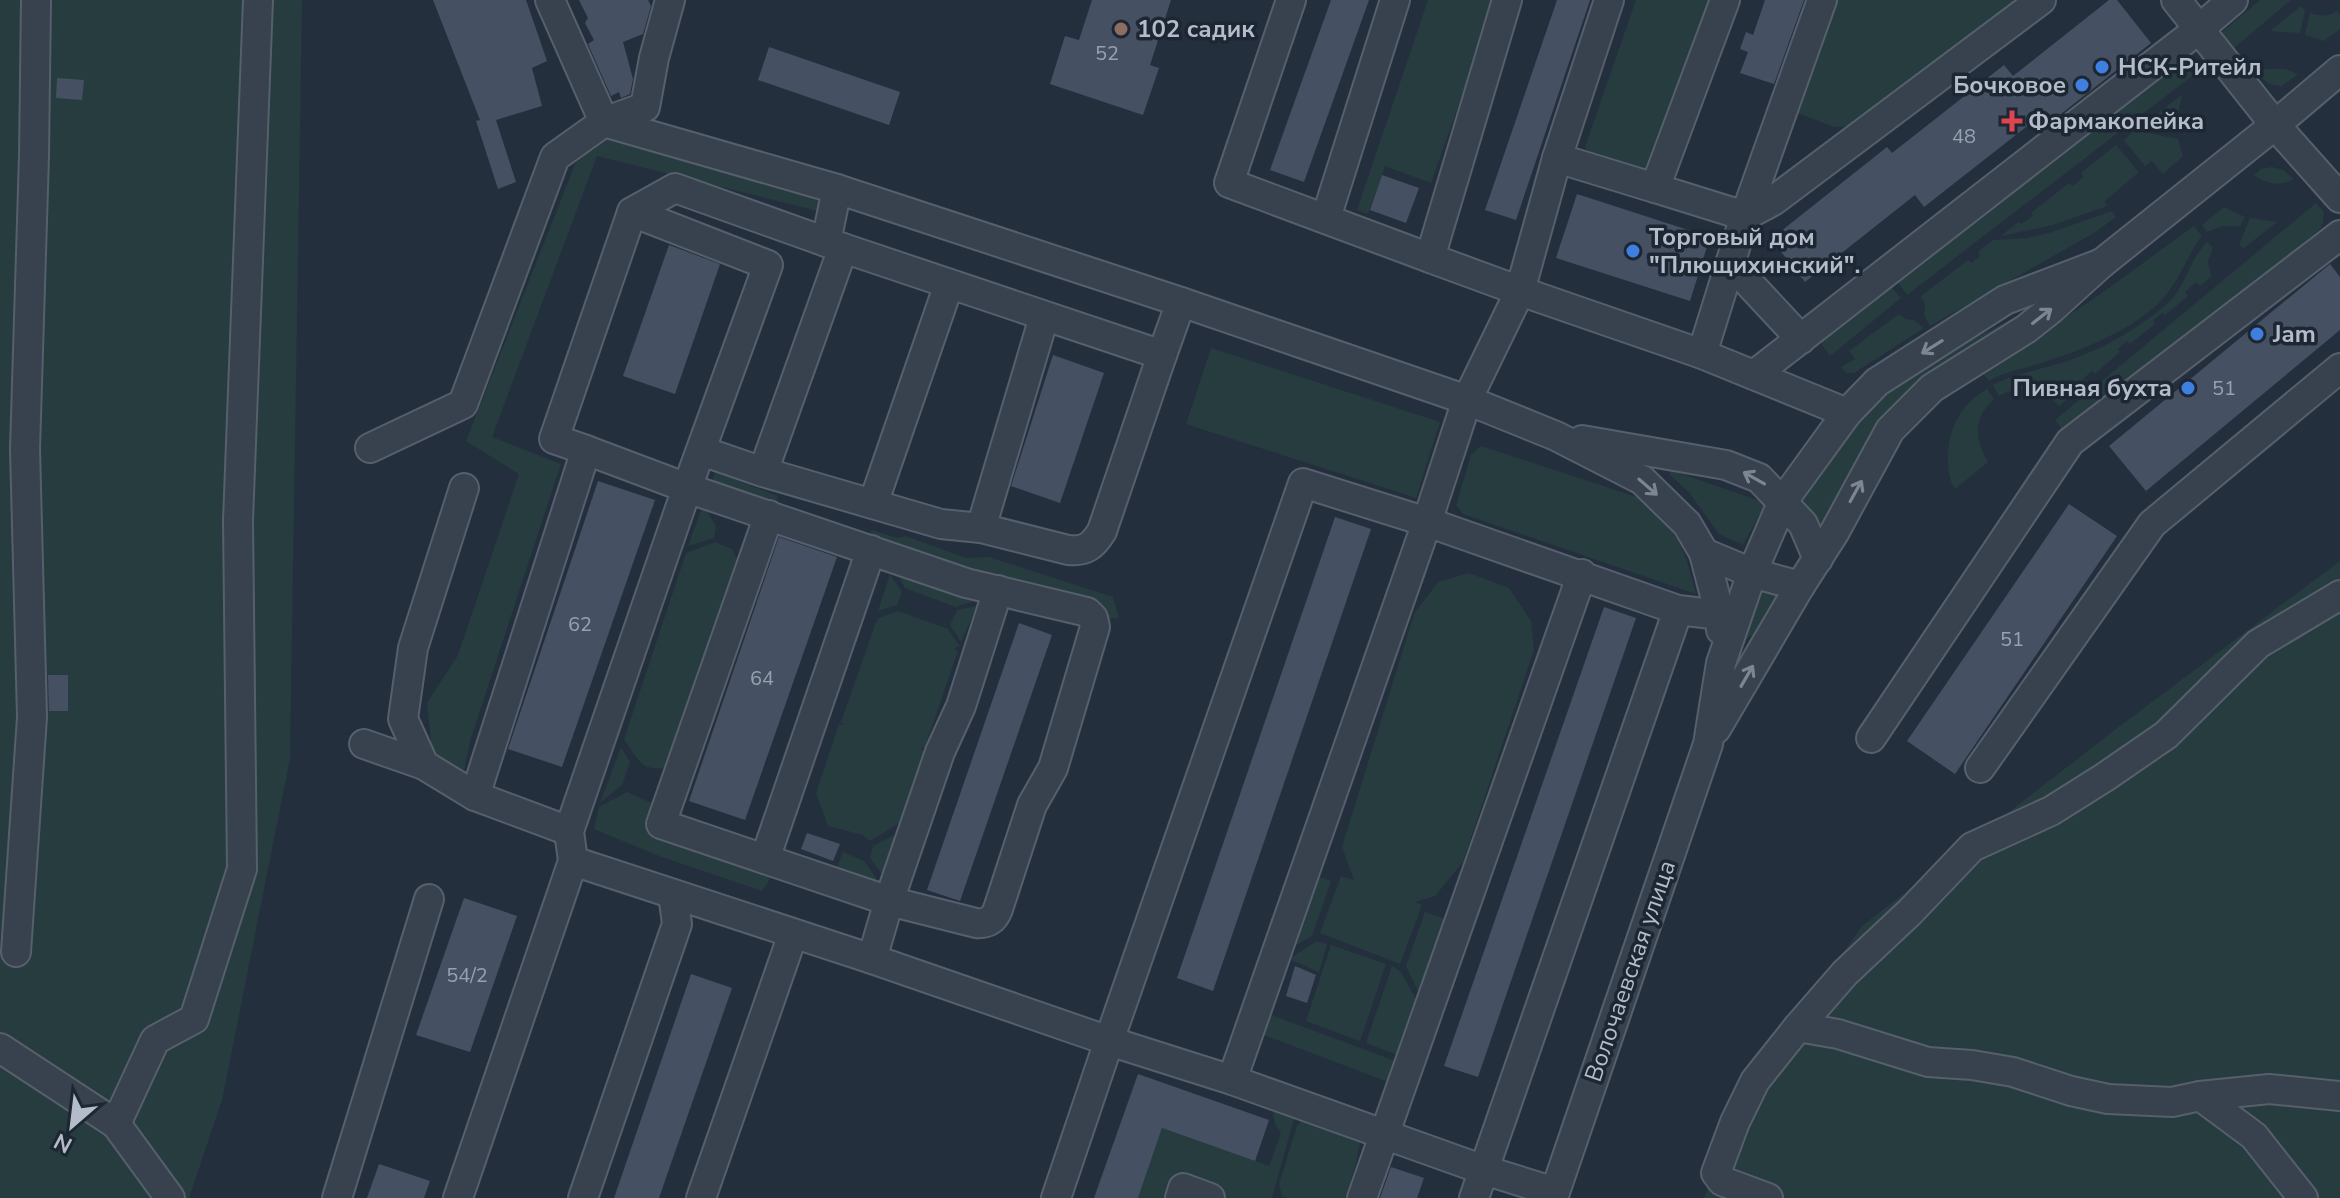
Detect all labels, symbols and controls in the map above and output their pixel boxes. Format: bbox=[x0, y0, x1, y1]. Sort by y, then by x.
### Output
place label: 102 садик bbox=[1137, 13, 1255, 45]
marker: 102 садик bbox=[1112, 20, 1130, 38]
house number: 52 bbox=[1095, 40, 1119, 67]
place label: НСК-Ритейл bbox=[2118, 51, 2262, 83]
marker: НСК-Ритейл bbox=[2093, 58, 2111, 76]
place label: Бочковое bbox=[1953, 69, 2066, 101]
marker: Бочковое bbox=[2073, 76, 2091, 94]
place label: Фармакопейка bbox=[2028, 105, 2204, 137]
marker: Фармакопейка bbox=[2003, 112, 2021, 130]
house number: 48 bbox=[1952, 123, 1976, 150]
place label: Торговый дом "Плющихинский". bbox=[1649, 221, 1861, 281]
marker: Торговый дом "Плющихинский". bbox=[1624, 242, 1642, 260]
one-way arrow bbox=[2031, 308, 2052, 325]
place label: Jam bbox=[2272, 318, 2316, 350]
marker: Jam bbox=[2248, 325, 2266, 343]
one-way arrow bbox=[1921, 339, 1944, 355]
place label: Пивная бухта bbox=[2012, 372, 2172, 404]
house number: 51 bbox=[2212, 375, 2236, 402]
marker: Пивная бухта bbox=[2179, 379, 2197, 397]
one-way arrow bbox=[1743, 470, 1766, 486]
one-way arrow bbox=[1637, 478, 1657, 496]
one-way arrow bbox=[1849, 480, 1865, 503]
house number: 62 bbox=[568, 611, 592, 638]
house number: 51 bbox=[2000, 626, 2024, 653]
house number: 64 bbox=[750, 665, 774, 692]
one-way arrow bbox=[1739, 665, 1755, 688]
street label: Волочаевская улица bbox=[1577, 856, 1683, 1086]
house number: 54/2 bbox=[446, 962, 488, 989]
north arrow bbox=[32, 1086, 112, 1166]
text: N bbox=[49, 1126, 77, 1160]

